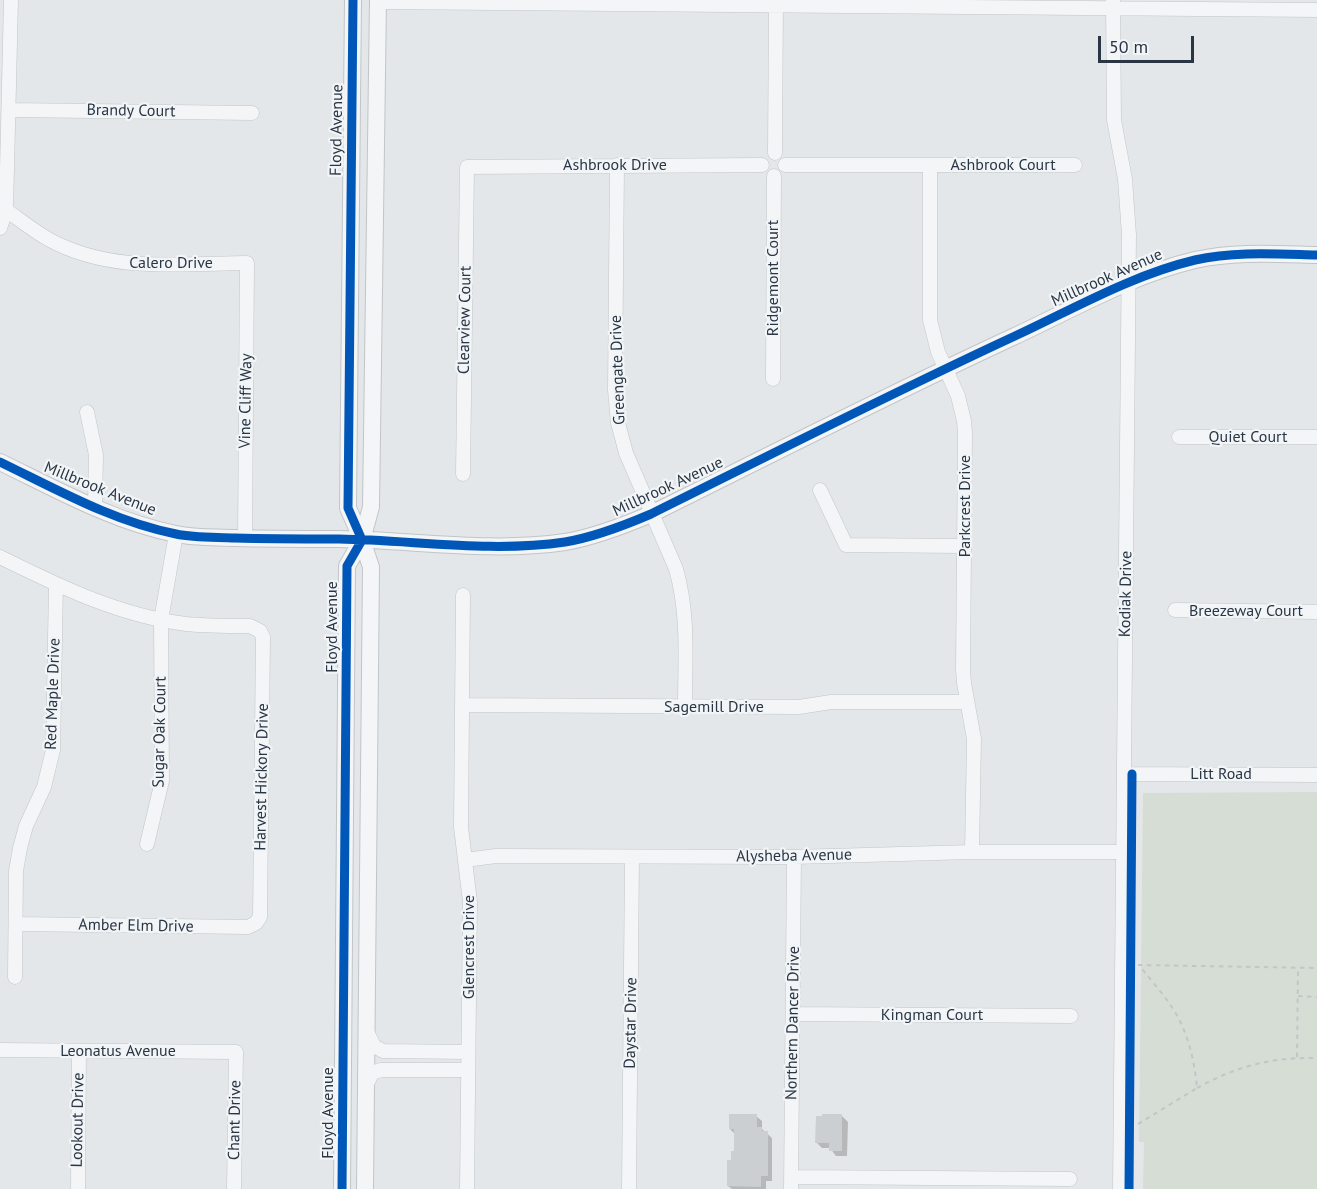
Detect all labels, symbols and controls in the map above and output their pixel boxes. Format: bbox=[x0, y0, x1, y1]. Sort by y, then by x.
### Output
scale bar bbox=[1101, 24, 1197, 62]
text: 50 m bbox=[1109, 35, 1148, 58]
street label: Floyd Avenue bbox=[327, 84, 347, 176]
street label: Brandy Court bbox=[86, 101, 176, 121]
street label: Ashbrook Drive bbox=[563, 155, 667, 175]
street label: Ashbrook Court bbox=[950, 155, 1056, 175]
street label: Ridgemont Court bbox=[763, 220, 783, 336]
street label: Millbrook Avenue bbox=[1049, 245, 1165, 311]
street label: Calero Drive bbox=[129, 253, 213, 273]
street label: Clearview Court bbox=[454, 266, 476, 374]
street label: Greengate Drive bbox=[606, 315, 630, 425]
street label: Vine Cliff Way bbox=[236, 353, 256, 449]
street label: Quiet Court bbox=[1209, 427, 1287, 447]
street label: Millbrook Avenue bbox=[610, 453, 726, 521]
street label: Parkcrest Drive bbox=[955, 455, 975, 557]
street label: Millbrook Avenue bbox=[41, 458, 159, 520]
street label: Kodiak Drive bbox=[1116, 551, 1136, 637]
street label: Floyd Avenue bbox=[322, 581, 342, 673]
street label: Breezeway Court bbox=[1189, 601, 1303, 621]
street label: Red Maple Drive bbox=[41, 638, 65, 750]
street label: Sugar Oak Court bbox=[149, 676, 171, 788]
street label: Sagemill Drive bbox=[664, 697, 764, 717]
street label: Harvest Hickory Drive bbox=[251, 703, 273, 851]
street label: Litt Road bbox=[1190, 764, 1252, 784]
street label: Alysheba Avenue bbox=[736, 845, 852, 867]
street label: Glencrest Drive bbox=[459, 895, 479, 999]
street label: Amber Elm Drive bbox=[78, 915, 194, 937]
street label: Northern Dancer Drive bbox=[782, 946, 804, 1100]
street label: Daystar Drive bbox=[621, 977, 641, 1069]
street label: Kingman Court bbox=[881, 1005, 983, 1025]
street label: Leonatus Avenue bbox=[60, 1041, 176, 1061]
street label: Floyd Avenue bbox=[318, 1067, 338, 1159]
street label: Lookout Drive bbox=[68, 1072, 88, 1168]
street label: Chant Drive bbox=[225, 1080, 245, 1160]

